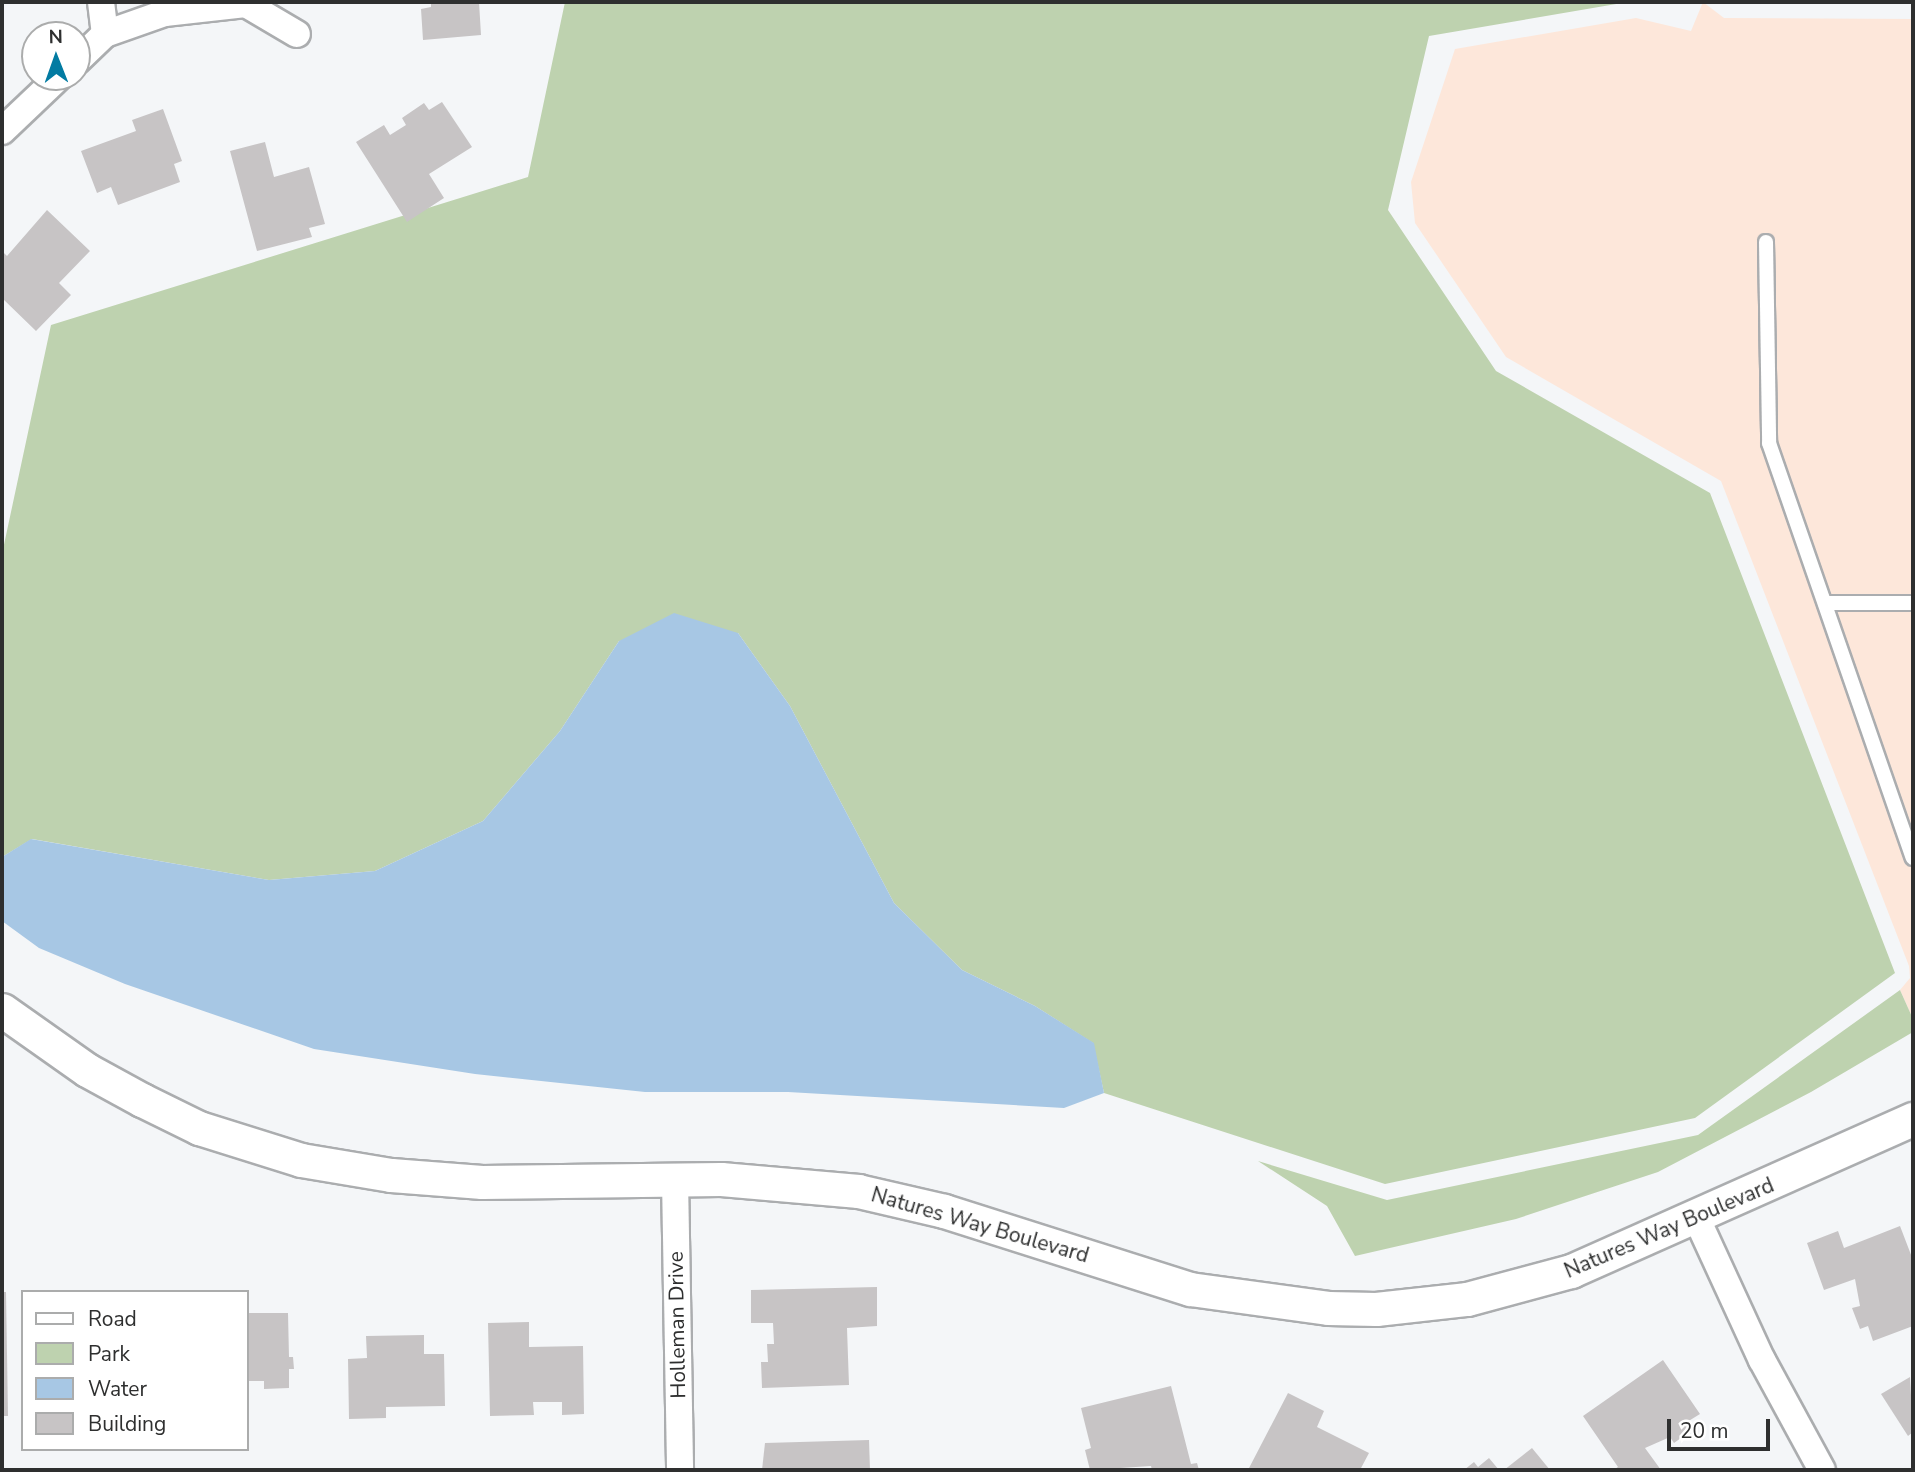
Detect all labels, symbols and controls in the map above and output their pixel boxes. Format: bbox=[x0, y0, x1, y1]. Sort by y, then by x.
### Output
north arrow bbox=[21, 21, 91, 91]
text: N bbox=[48, 24, 63, 50]
street label: Natures Way Boulevard bbox=[1560, 1172, 1778, 1284]
street label: Natures Way Boulevard bbox=[868, 1182, 1092, 1268]
street label: Holleman Drive bbox=[663, 1251, 691, 1399]
legend bbox=[21, 1290, 248, 1451]
text: Road bbox=[88, 1305, 137, 1333]
text: Park bbox=[88, 1340, 130, 1368]
text: Water bbox=[88, 1375, 147, 1403]
scale bar bbox=[1670, 1406, 1773, 1450]
text: Building bbox=[88, 1410, 166, 1438]
text: 20 m bbox=[1680, 1417, 1729, 1445]

